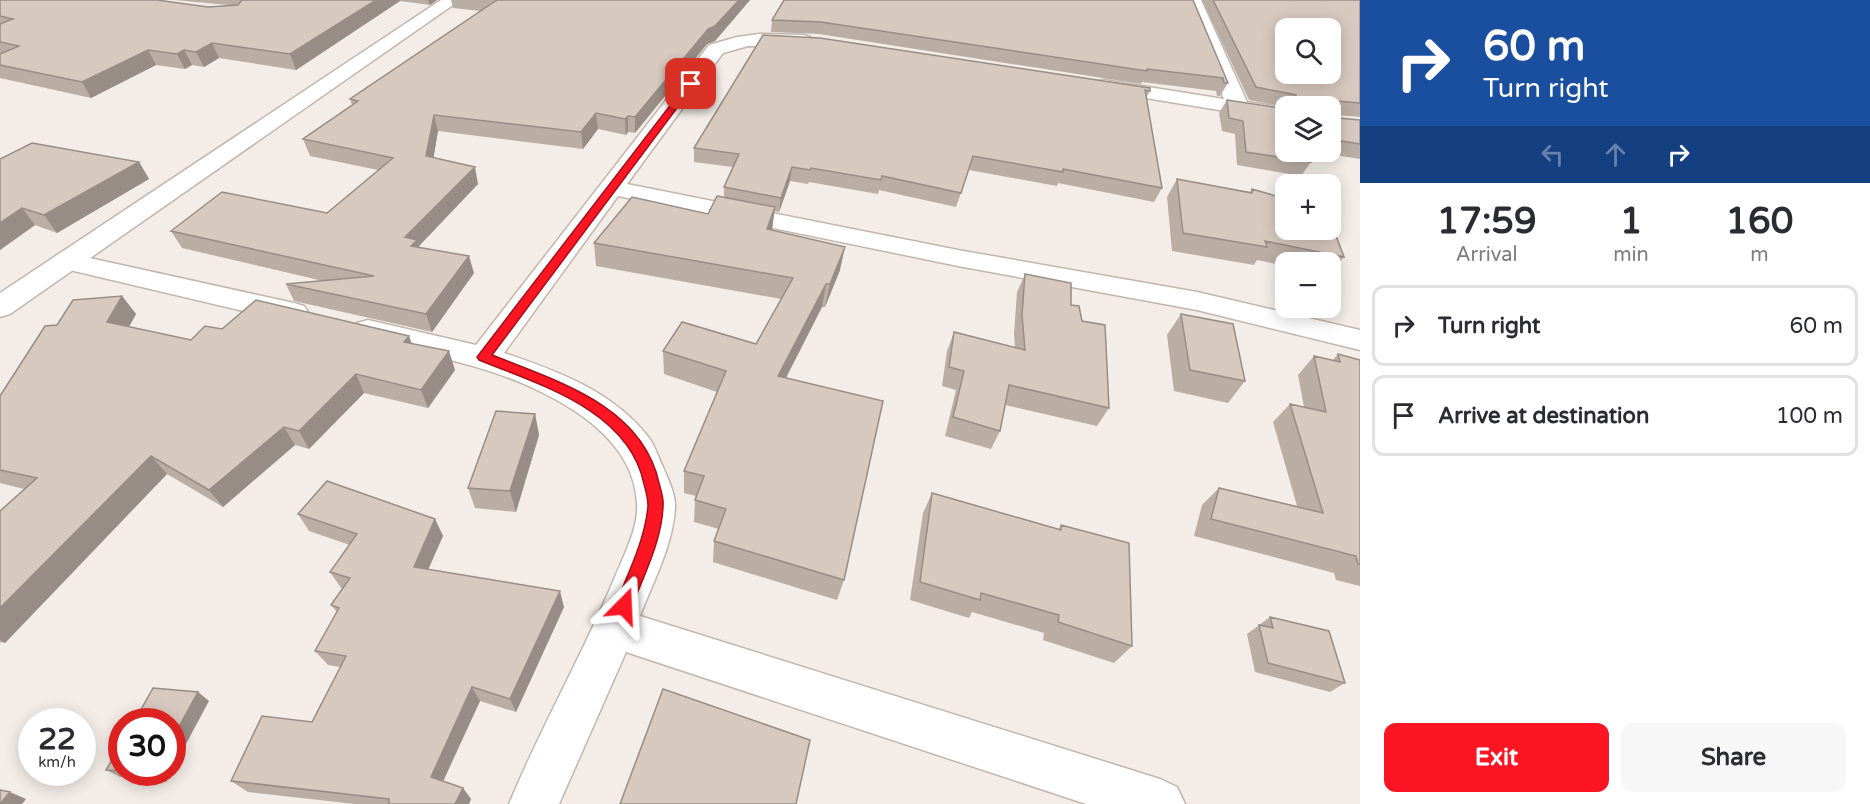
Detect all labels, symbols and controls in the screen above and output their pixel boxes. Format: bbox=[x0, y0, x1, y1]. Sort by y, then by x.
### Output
map controls bbox=[1275, 18, 1341, 318]
button: search bbox=[1275, 18, 1341, 84]
text: 60 m bbox=[1483, 21, 1585, 72]
icon: right bbox=[1384, 24, 1462, 102]
pin bbox=[665, 58, 716, 109]
icon: arrive bbox=[674, 67, 707, 100]
text: Turn right bbox=[1483, 72, 1609, 105]
button: layers bbox=[1275, 96, 1341, 162]
icon: left bbox=[1536, 138, 1569, 171]
icon: ahead bbox=[1599, 138, 1632, 171]
icon: right bbox=[1662, 138, 1695, 171]
button: + bbox=[1275, 174, 1341, 240]
text: 17:59 bbox=[1437, 200, 1537, 243]
text: 1 bbox=[1620, 200, 1642, 243]
text: 160 bbox=[1725, 200, 1793, 243]
text: Arrival bbox=[1456, 243, 1518, 267]
text: min bbox=[1613, 243, 1649, 267]
text: m bbox=[1750, 243, 1769, 267]
button: − bbox=[1275, 252, 1341, 318]
icon: right bbox=[1387, 309, 1420, 342]
text: Turn right bbox=[1438, 313, 1540, 339]
text: 60 m bbox=[1789, 313, 1843, 339]
icon: arrive bbox=[1387, 399, 1420, 432]
text: Arrive at destination bbox=[1438, 403, 1649, 429]
text: 100 m bbox=[1776, 403, 1843, 429]
position arrow bbox=[592, 574, 656, 638]
speed limit sign: 30 bbox=[108, 708, 186, 786]
text: 22 bbox=[38, 721, 76, 758]
button: Exit bbox=[1384, 723, 1609, 792]
button: Share bbox=[1621, 723, 1846, 792]
text: km/h bbox=[38, 753, 76, 771]

